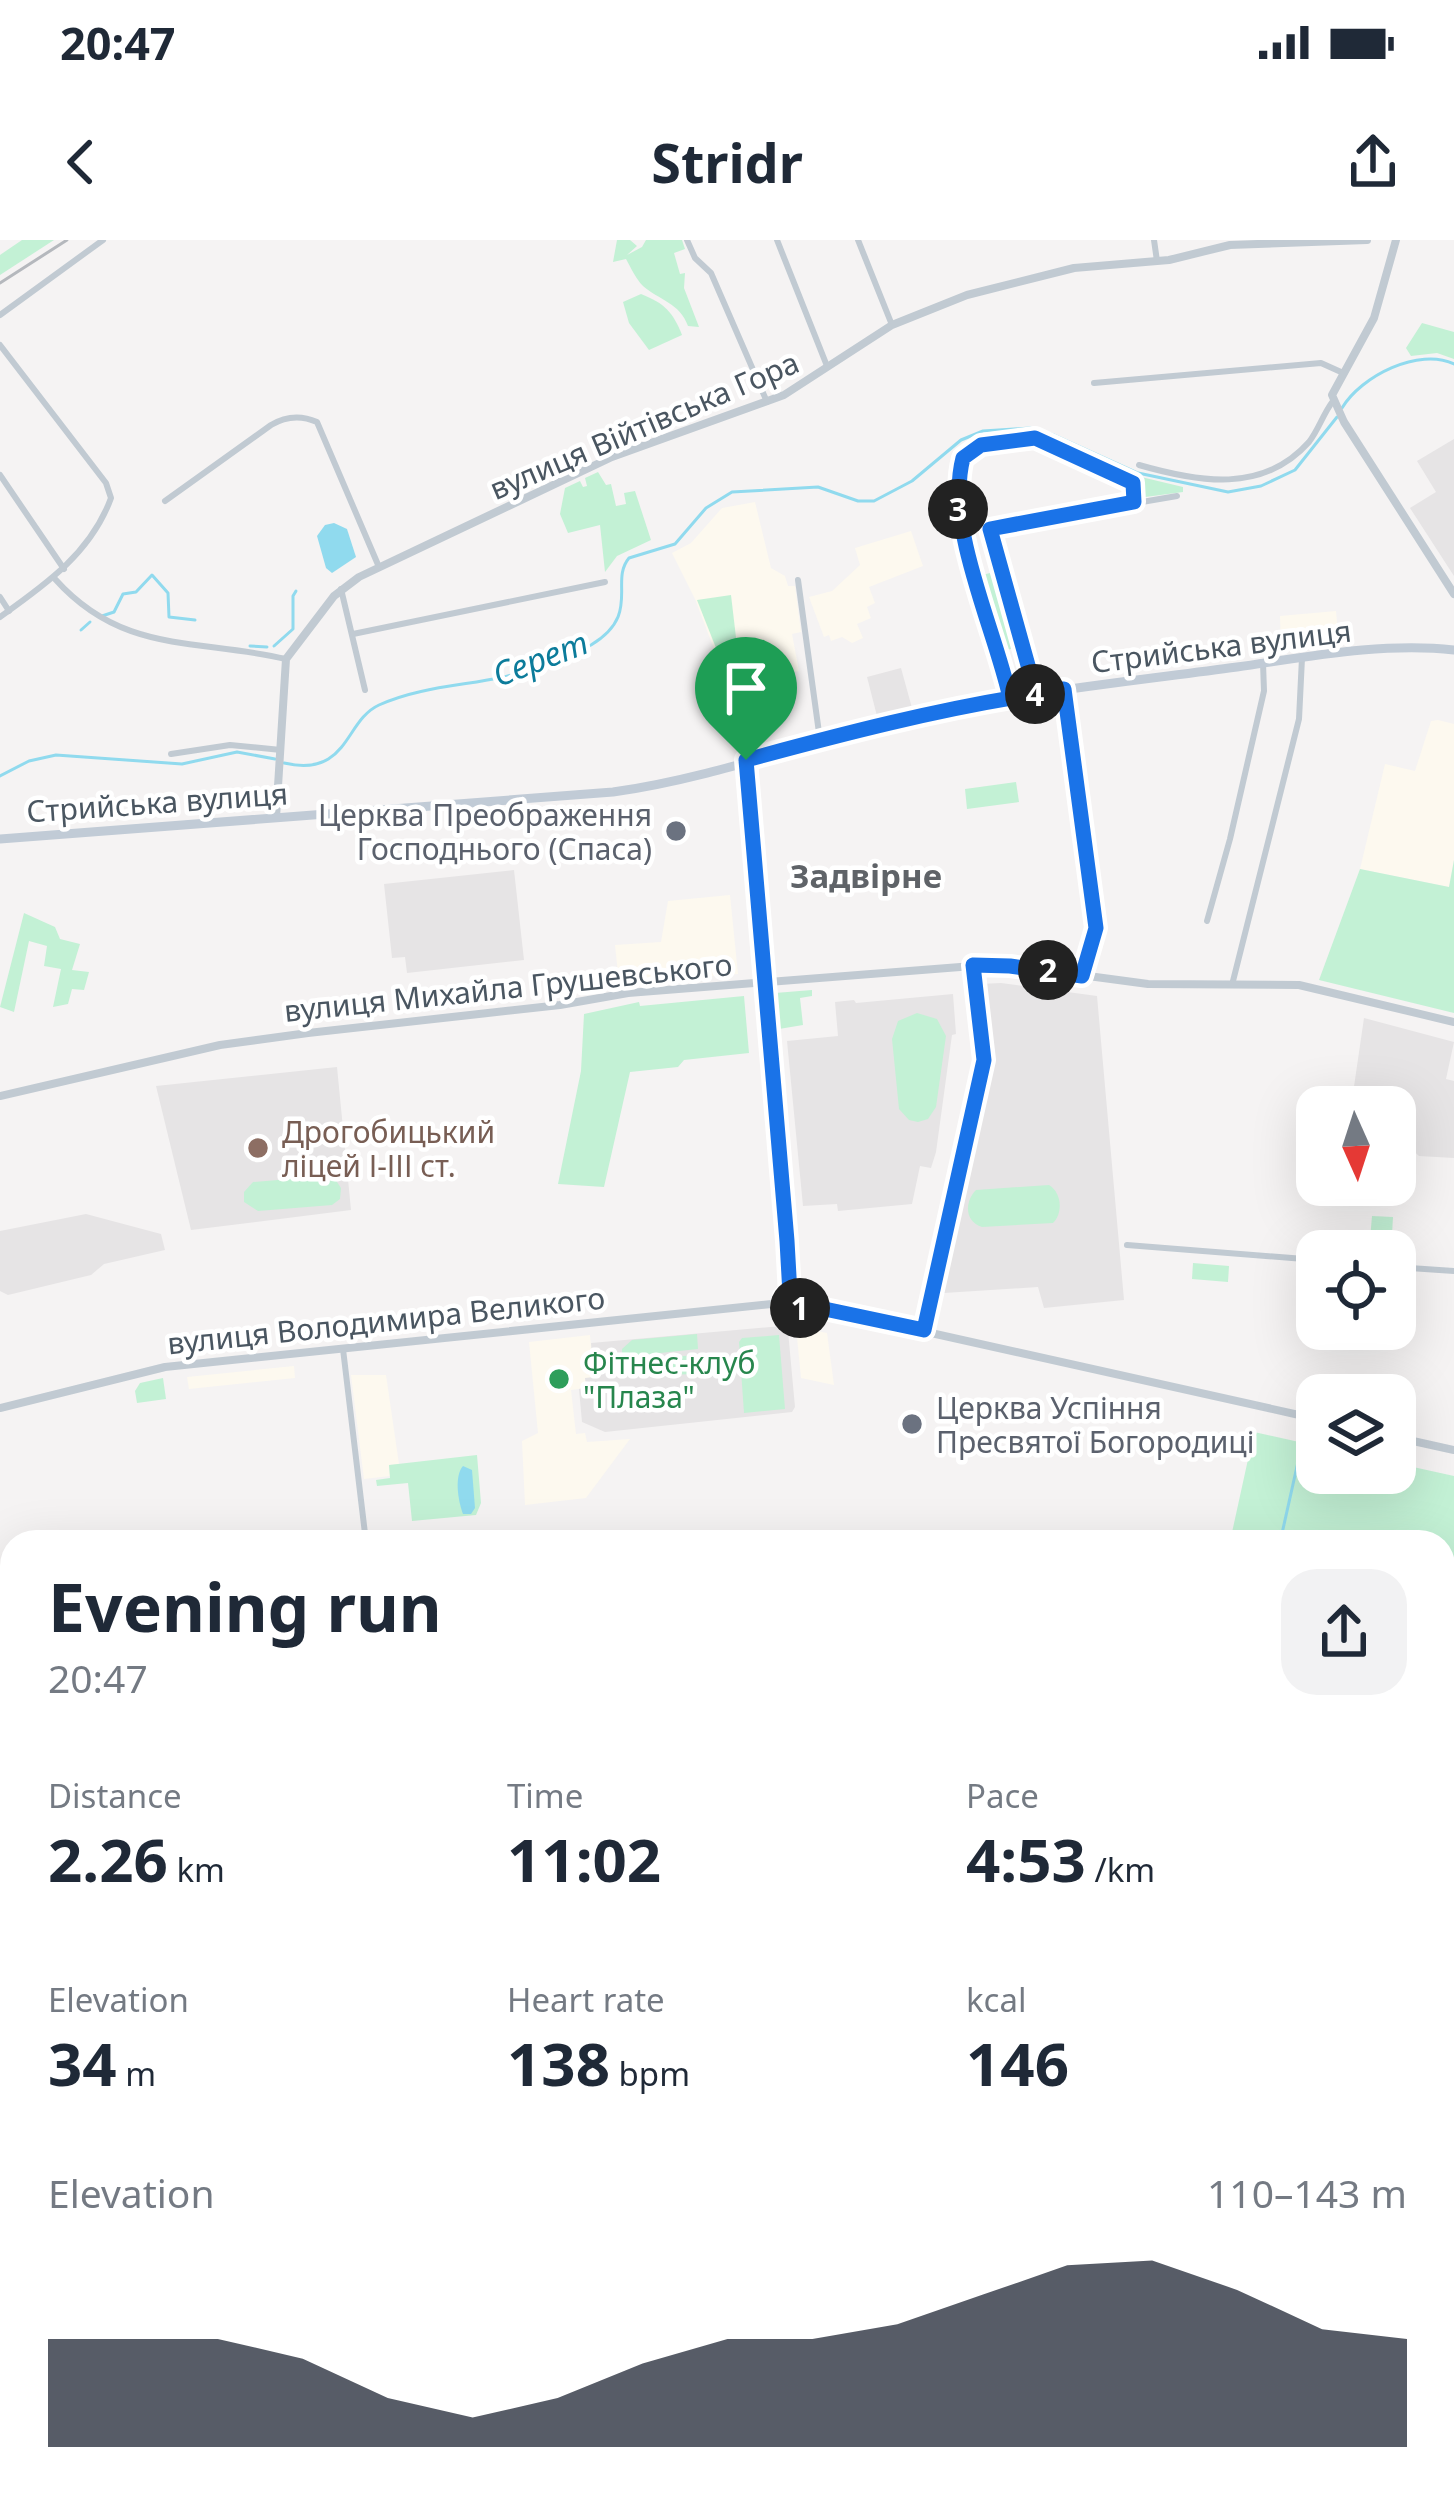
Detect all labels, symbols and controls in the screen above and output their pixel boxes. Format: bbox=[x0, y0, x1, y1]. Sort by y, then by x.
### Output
text: 20:47 bbox=[60, 12, 176, 73]
text: Stridr bbox=[651, 125, 803, 199]
icon: back bbox=[48, 129, 114, 195]
icon: share bbox=[1340, 129, 1406, 195]
street label: вулиця Війтівська Гора bbox=[483, 341, 805, 509]
pin: 3 bbox=[928, 479, 988, 539]
text: 3 bbox=[949, 486, 967, 531]
street label: Стрийська вулиця bbox=[1089, 610, 1353, 682]
water label: Серет bbox=[486, 619, 594, 697]
pin bbox=[695, 637, 797, 760]
icon: arrive bbox=[713, 655, 779, 721]
pin: 4 bbox=[1005, 664, 1065, 724]
text: 4 bbox=[1026, 671, 1044, 716]
street label: Стрийська вулиця bbox=[25, 772, 289, 832]
place label: Церква Преображення Господнього (Спаса) bbox=[318, 794, 652, 869]
marker: Церква Преображення Господнього (Спаса) bbox=[663, 818, 689, 844]
district label: Задвірне bbox=[790, 853, 942, 898]
pin: 2 bbox=[1018, 940, 1078, 1000]
street label: вулиця Михайла Грушевського bbox=[282, 943, 734, 1031]
text: 2 bbox=[1039, 947, 1057, 992]
north arrow bbox=[1296, 1086, 1416, 1206]
map controls bbox=[1296, 1086, 1416, 1494]
place label: Дрогобицький ліцей І-ІІІ ст. bbox=[282, 1111, 495, 1186]
marker: Дрогобицький ліцей І-ІІІ ст. bbox=[245, 1135, 271, 1161]
button: locate bbox=[1296, 1230, 1416, 1350]
street label: вулиця Володимира Великого bbox=[165, 1277, 607, 1363]
pin: 1 bbox=[770, 1278, 830, 1338]
text: 1 bbox=[791, 1285, 809, 1330]
place label: Фітнес-клуб "Плаза" bbox=[583, 1342, 755, 1417]
marker: Фітнес-клуб "Плаза" bbox=[546, 1366, 572, 1392]
button: layers bbox=[1296, 1374, 1416, 1494]
place label: Церква Успіння Пресвятої Богородиці bbox=[936, 1387, 1254, 1462]
marker: Церква Успіння Пресвятої Богородиці bbox=[899, 1411, 925, 1437]
text: Evening run bbox=[48, 1561, 442, 1651]
button: share bbox=[1281, 1569, 1407, 1695]
text: 20:47 bbox=[48, 1651, 148, 1704]
text: Distance bbox=[48, 1773, 182, 1818]
text: Time bbox=[507, 1773, 583, 1818]
text: Pace bbox=[966, 1773, 1039, 1818]
text: 2.26 bbox=[48, 1818, 168, 1900]
text: 11:02 bbox=[507, 1818, 661, 1900]
text: 4:53 bbox=[966, 1818, 1086, 1900]
text: km bbox=[168, 1847, 225, 1892]
text: /km bbox=[1086, 1847, 1155, 1892]
text: Elevation bbox=[48, 1977, 189, 2022]
text: Heart rate bbox=[507, 1977, 665, 2022]
text: kcal bbox=[966, 1977, 1027, 2022]
text: 34 bbox=[48, 2022, 117, 2104]
text: 138 bbox=[507, 2022, 610, 2104]
text: 146 bbox=[966, 2022, 1069, 2104]
text: m bbox=[117, 2051, 156, 2096]
text: bpm bbox=[610, 2051, 690, 2096]
text: Elevation bbox=[48, 2166, 215, 2219]
text: 110–143 m bbox=[1207, 2166, 1407, 2219]

